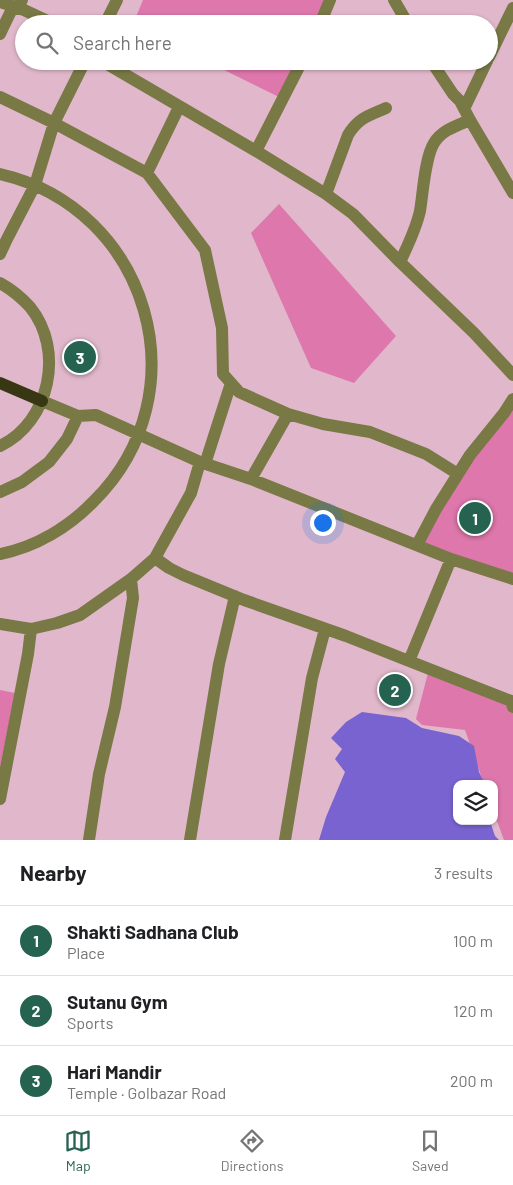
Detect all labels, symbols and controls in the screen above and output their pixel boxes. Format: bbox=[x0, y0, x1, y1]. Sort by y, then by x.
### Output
search box bbox=[15, 15, 498, 70]
icon: search bbox=[33, 29, 61, 57]
text: Search here bbox=[73, 31, 172, 54]
pin: 3 bbox=[64, 338, 96, 376]
pin: 1 bbox=[459, 499, 491, 537]
your location bbox=[310, 510, 336, 536]
pin: 2 bbox=[379, 671, 411, 709]
map controls bbox=[453, 780, 498, 825]
button: layers bbox=[453, 780, 498, 825]
text: Nearby bbox=[20, 860, 86, 885]
text: 3 results bbox=[434, 863, 493, 882]
text: Shakti Sadhana Club bbox=[67, 920, 239, 943]
text: 1 bbox=[33, 931, 39, 950]
text: 100 m bbox=[453, 931, 493, 950]
text: Place bbox=[67, 943, 105, 962]
text: Sutanu Gym bbox=[67, 990, 168, 1013]
text: 2 bbox=[32, 1001, 40, 1020]
text: 120 m bbox=[453, 1001, 493, 1020]
text: Sports bbox=[67, 1013, 113, 1032]
text: Hari Mandir bbox=[67, 1060, 162, 1083]
text: 3 bbox=[32, 1071, 40, 1090]
text: 200 m bbox=[450, 1071, 493, 1090]
text: Temple · Golbazar Road bbox=[67, 1083, 226, 1102]
tab: Map bbox=[64, 1127, 92, 1174]
tab: Directions bbox=[221, 1127, 283, 1174]
tab: Saved bbox=[412, 1127, 449, 1174]

